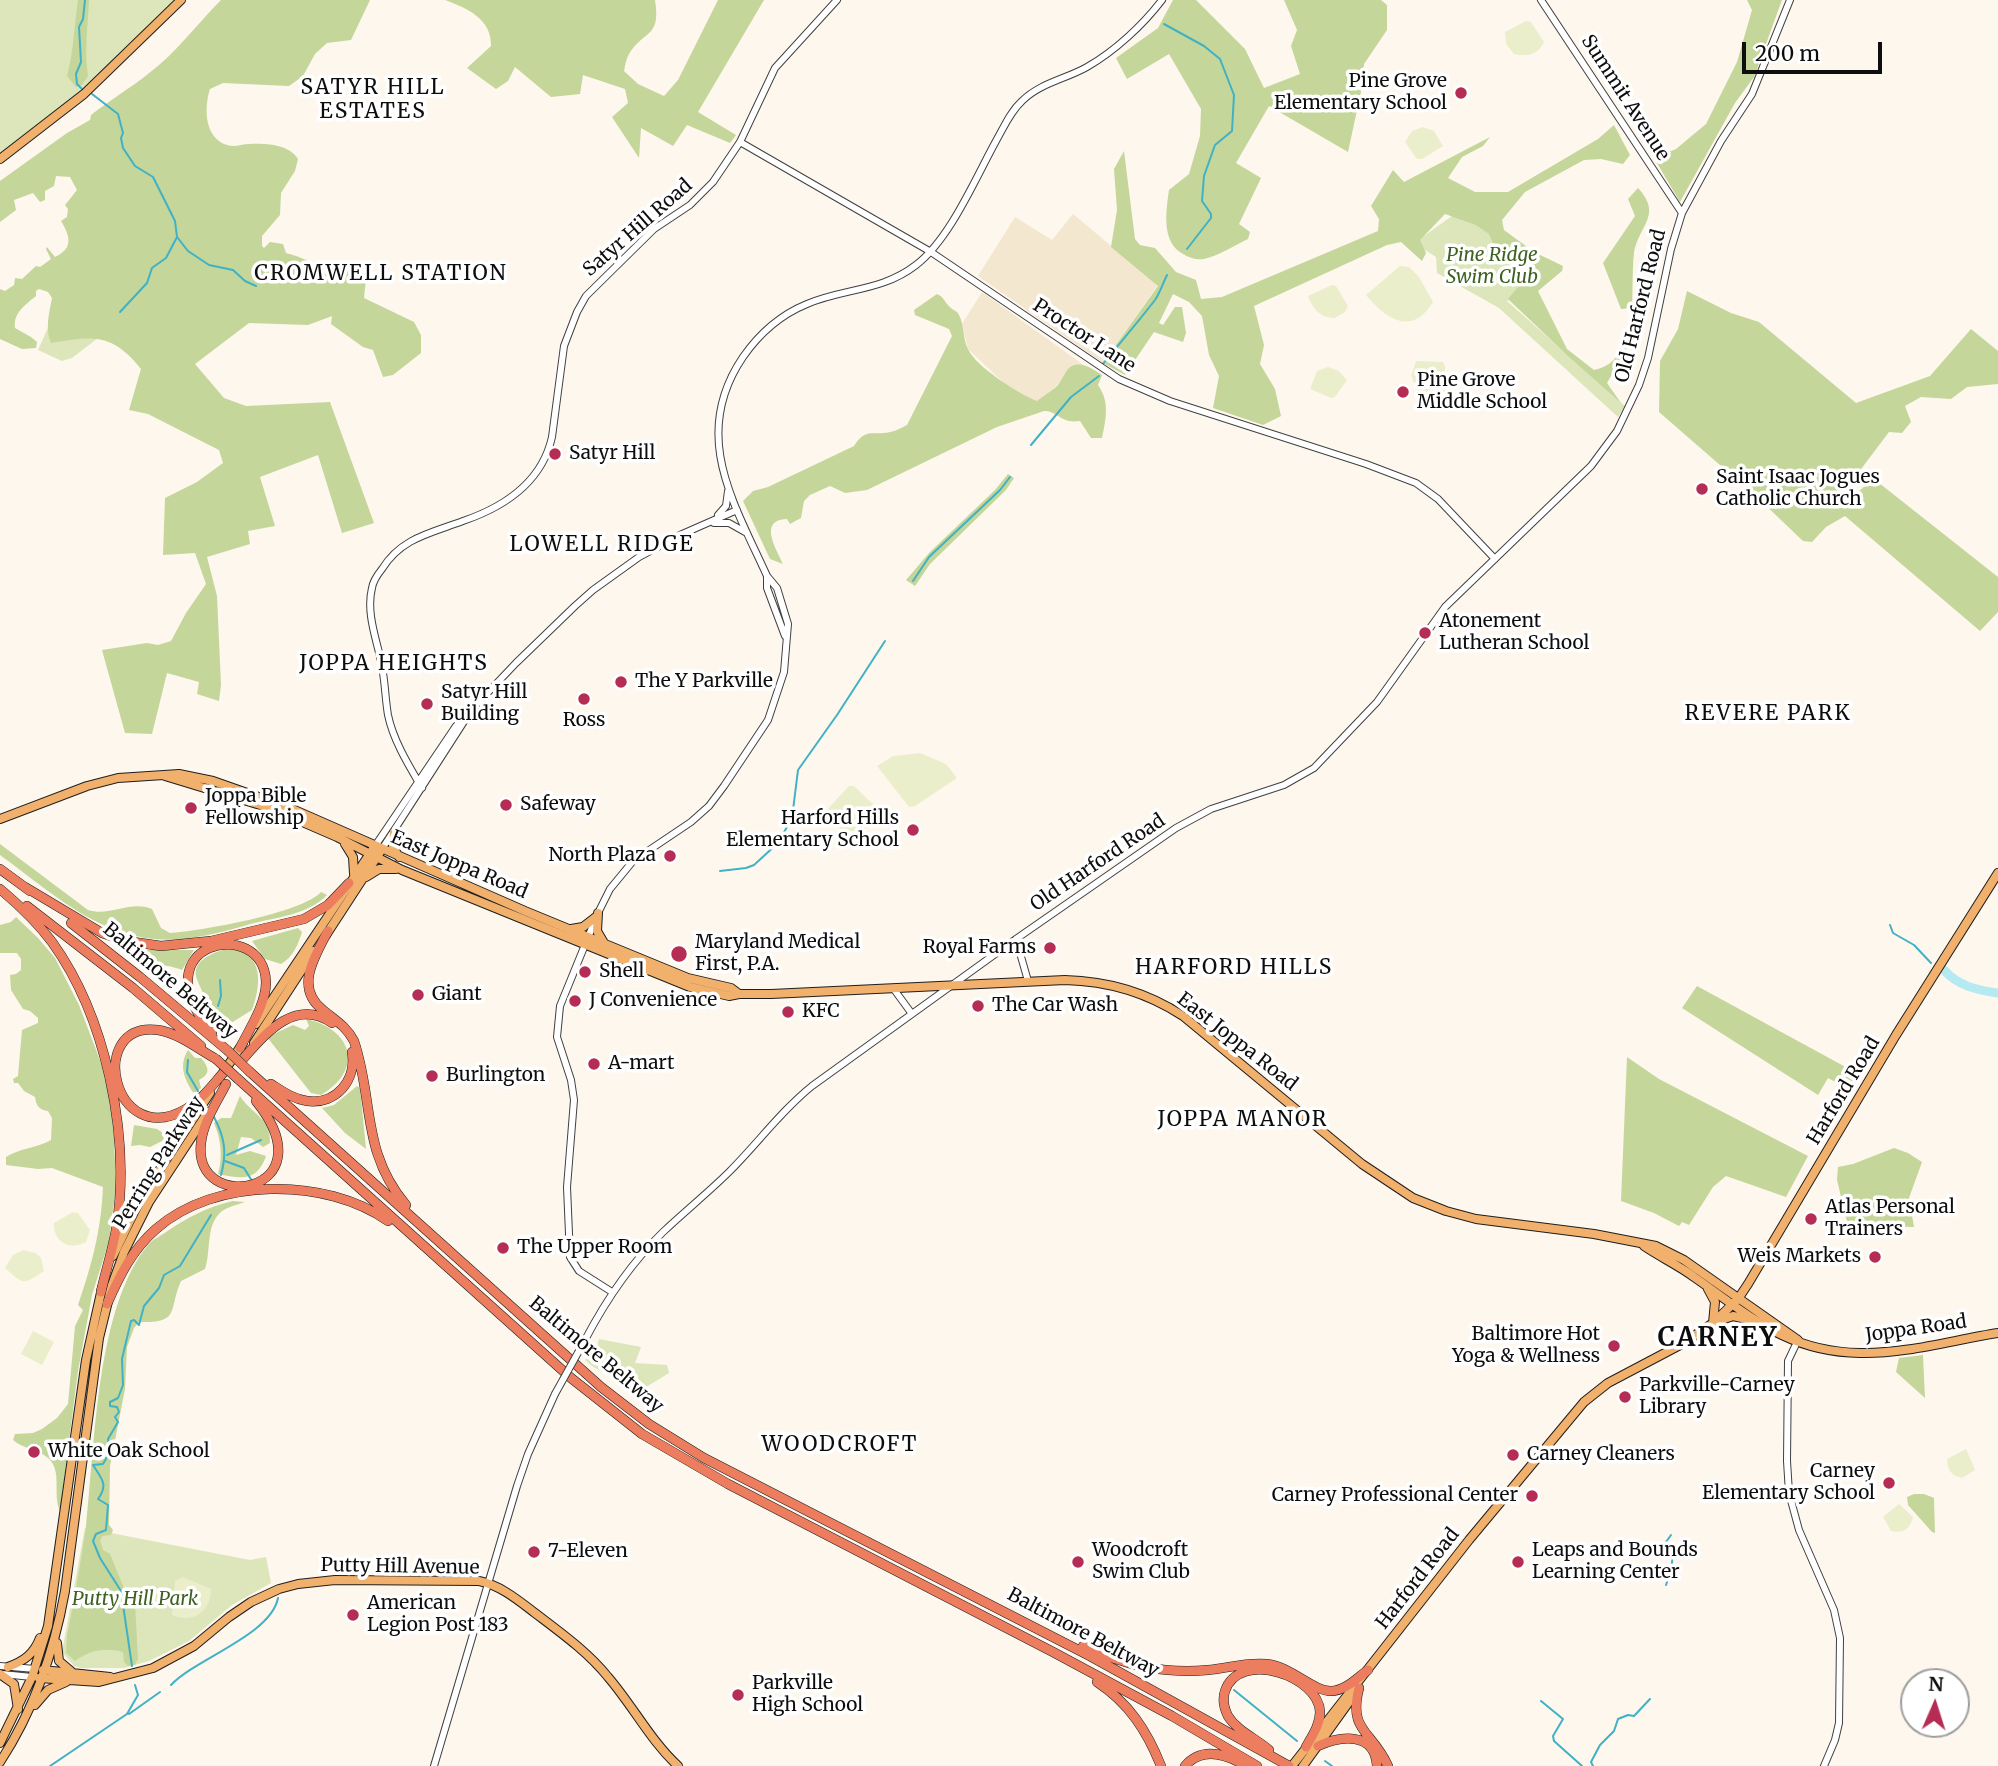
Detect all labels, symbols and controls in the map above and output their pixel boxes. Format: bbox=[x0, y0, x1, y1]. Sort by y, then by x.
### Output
scale bar bbox=[1746, 28, 1886, 72]
street label: Summit Avenue bbox=[1576, 31, 1674, 165]
text: 200 m bbox=[1755, 40, 1820, 67]
place label: Pine Grove Elementary School bbox=[1274, 71, 1447, 115]
district label: SATYR HILL ESTATES bbox=[302, 75, 444, 125]
marker: Pine Grove Elementary School bbox=[1453, 85, 1469, 101]
street label: Satyr Hill Road bbox=[579, 174, 697, 282]
street label: Old Harford Road bbox=[1611, 227, 1671, 385]
park label: Pine Ridge Swim Club bbox=[1446, 245, 1538, 289]
district label: CROMWELL STATION bbox=[256, 261, 506, 287]
street label: Proctor Lane bbox=[1028, 294, 1140, 378]
place label: Pine Grove Middle School bbox=[1417, 370, 1547, 414]
marker: Pine Grove Middle School bbox=[1395, 384, 1411, 400]
place label: Satyr Hill bbox=[569, 443, 655, 465]
marker: Satyr Hill bbox=[547, 446, 563, 462]
place label: Saint Isaac Jogues Catholic Church bbox=[1716, 467, 1880, 511]
marker: Saint Isaac Jogues Catholic Church bbox=[1694, 481, 1710, 497]
district label: LOWELL RIDGE bbox=[511, 532, 693, 558]
place label: Atonement Lutheran School bbox=[1439, 611, 1589, 655]
marker: Atonement Lutheran School bbox=[1417, 625, 1433, 641]
district label: JOPPA HEIGHTS bbox=[301, 651, 487, 677]
place label: The Y Parkville bbox=[635, 671, 773, 693]
marker: The Y Parkville bbox=[613, 674, 629, 690]
place label: Satyr Hill Building bbox=[441, 682, 527, 726]
marker: Ross bbox=[576, 691, 592, 707]
marker: Satyr Hill Building bbox=[419, 696, 435, 712]
district label: REVERE PARK bbox=[1686, 701, 1850, 727]
place label: Ross bbox=[563, 710, 605, 732]
place label: Joppa Bible Fellowship bbox=[205, 786, 307, 830]
place label: Safeway bbox=[520, 794, 596, 816]
marker: Safeway bbox=[498, 797, 514, 813]
marker: Joppa Bible Fellowship bbox=[183, 800, 199, 816]
place label: Harford Hills Elementary School bbox=[726, 808, 899, 852]
street label: Old Harford Road bbox=[1026, 810, 1170, 916]
marker: Harford Hills Elementary School bbox=[905, 822, 921, 838]
street label: East Joppa Road bbox=[387, 826, 531, 904]
place label: North Plaza bbox=[549, 845, 656, 867]
marker: North Plaza bbox=[662, 848, 678, 864]
street label: Baltimore Beltway bbox=[98, 918, 242, 1044]
place label: Maryland Medical First, P.A. bbox=[695, 932, 860, 976]
place label: Royal Farms bbox=[923, 937, 1036, 959]
marker: Royal Farms bbox=[1042, 940, 1058, 956]
marker: Maryland Medical First, P.A. bbox=[669, 944, 689, 964]
district label: HARFORD HILLS bbox=[1137, 955, 1331, 981]
place label: Shell bbox=[599, 961, 644, 983]
marker: Shell bbox=[577, 964, 593, 980]
place label: Giant bbox=[432, 984, 482, 1006]
marker: Giant bbox=[410, 987, 426, 1003]
street label: East Joppa Road bbox=[1172, 988, 1302, 1096]
place label: J Convenience bbox=[589, 990, 717, 1012]
marker: J Convenience bbox=[567, 993, 583, 1009]
place label: The Car Wash bbox=[992, 995, 1118, 1017]
marker: The Car Wash bbox=[970, 998, 986, 1014]
place label: KFC bbox=[802, 1001, 840, 1023]
marker: KFC bbox=[780, 1004, 796, 1020]
street label: Harford Road bbox=[1803, 1033, 1885, 1149]
place label: A-mart bbox=[608, 1053, 674, 1075]
marker: A-mart bbox=[586, 1056, 602, 1072]
place label: Burlington bbox=[446, 1065, 545, 1087]
marker: Burlington bbox=[424, 1068, 440, 1084]
street label: Perring Parkway bbox=[109, 1092, 209, 1234]
district label: JOPPA MANOR bbox=[1159, 1107, 1327, 1133]
place label: Atlas Personal Trainers bbox=[1825, 1197, 1955, 1241]
marker: Atlas Personal Trainers bbox=[1803, 1211, 1819, 1227]
place label: The Upper Room bbox=[517, 1237, 672, 1259]
marker: The Upper Room bbox=[495, 1240, 511, 1256]
place label: Weis Markets bbox=[1738, 1246, 1861, 1268]
marker: Weis Markets bbox=[1867, 1249, 1883, 1265]
street label: Baltimore Beltway bbox=[524, 1292, 668, 1418]
street label: Joppa Road bbox=[1864, 1311, 1968, 1347]
district label: CARNEY bbox=[1658, 1323, 1778, 1355]
place label: Baltimore Hot Yoga & Wellness bbox=[1452, 1324, 1600, 1368]
marker: Baltimore Hot Yoga & Wellness bbox=[1606, 1338, 1622, 1354]
place label: Parkville-Carney Library bbox=[1639, 1375, 1795, 1419]
marker: Parkville-Carney Library bbox=[1617, 1389, 1633, 1405]
district label: WOODCROFT bbox=[763, 1432, 917, 1458]
place label: White Oak School bbox=[48, 1441, 210, 1463]
marker: White Oak School bbox=[26, 1444, 42, 1460]
place label: Carney Cleaners bbox=[1527, 1444, 1675, 1466]
marker: Carney Cleaners bbox=[1505, 1447, 1521, 1463]
place label: Carney Elementary School bbox=[1702, 1461, 1875, 1505]
marker: Carney Elementary School bbox=[1881, 1475, 1897, 1491]
place label: Carney Professional Center bbox=[1272, 1485, 1518, 1507]
marker: Carney Professional Center bbox=[1524, 1488, 1540, 1504]
street label: Harford Road bbox=[1372, 1524, 1464, 1634]
place label: Woodcroft Swim Club bbox=[1092, 1540, 1190, 1584]
place label: Leaps and Bounds Learning Center bbox=[1532, 1540, 1698, 1584]
place label: 7-Eleven bbox=[548, 1541, 628, 1563]
marker: 7-Eleven bbox=[526, 1544, 542, 1560]
street label: Putty Hill Avenue bbox=[320, 1554, 480, 1580]
marker: Woodcroft Swim Club bbox=[1070, 1554, 1086, 1570]
marker: Leaps and Bounds Learning Center bbox=[1510, 1554, 1526, 1570]
street label: Baltimore Beltway bbox=[1003, 1583, 1163, 1683]
park label: Putty Hill Park bbox=[72, 1589, 198, 1611]
place label: American Legion Post 183 bbox=[367, 1593, 509, 1637]
marker: American Legion Post 183 bbox=[345, 1607, 361, 1623]
north arrow bbox=[1900, 1668, 1970, 1738]
text: N bbox=[1928, 1672, 1944, 1696]
place label: Parkville High School bbox=[752, 1673, 863, 1717]
marker: Parkville High School bbox=[730, 1687, 746, 1703]

